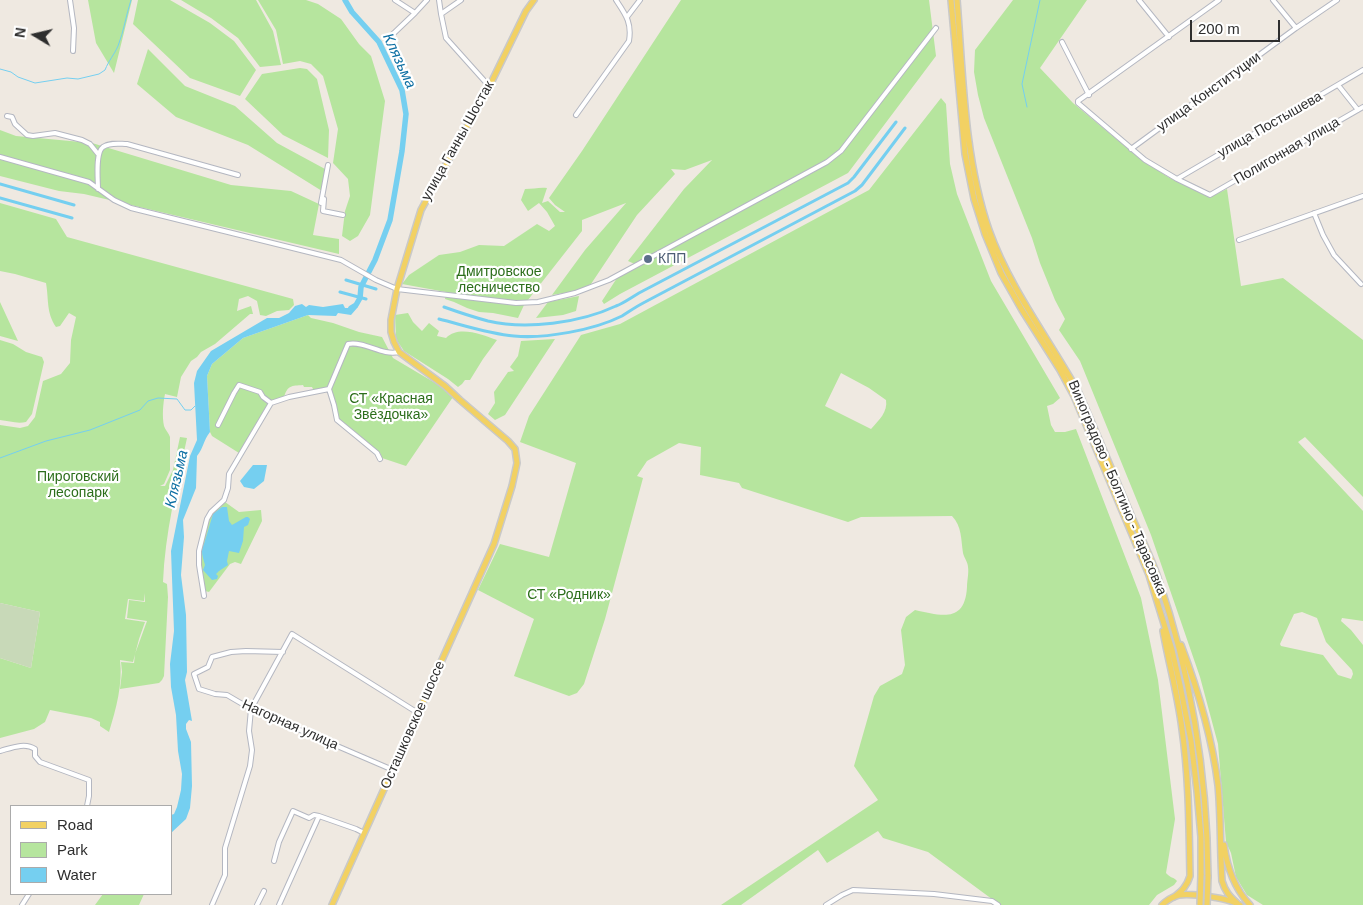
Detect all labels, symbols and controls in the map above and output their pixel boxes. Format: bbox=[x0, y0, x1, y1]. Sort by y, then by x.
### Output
north arrow bbox=[10, 10, 60, 60]
scale bar bbox=[1193, 10, 1283, 42]
text: 200 m bbox=[1198, 20, 1240, 37]
text: N bbox=[11, 26, 29, 39]
water label: Клязьма bbox=[378, 31, 420, 91]
street label: улица Конституции bbox=[1154, 49, 1264, 135]
street label: улица Ганны Шостак bbox=[418, 78, 498, 204]
street label: улица Постышева bbox=[1215, 88, 1325, 162]
street label: Полигонная улица bbox=[1231, 114, 1343, 188]
place label: КПП bbox=[658, 251, 686, 267]
marker: КПП bbox=[642, 253, 654, 265]
park label: Дмитровское лесничество bbox=[456, 264, 542, 296]
street label: Виноградово - Болтино - Тарасовка bbox=[1064, 378, 1170, 598]
park label: СТ «Красная Звёздочка» bbox=[349, 391, 433, 424]
water label: Клязьма bbox=[162, 448, 192, 510]
park label: Пироговский лесопарк bbox=[37, 469, 119, 502]
park label: СТ «Родник» bbox=[527, 587, 611, 603]
street label: Осташковское шоссе bbox=[377, 659, 449, 791]
street label: Нагорная улица bbox=[239, 696, 341, 754]
legend bbox=[10, 805, 172, 895]
text: Road bbox=[57, 816, 93, 833]
text: Park bbox=[57, 841, 88, 858]
text: Water bbox=[57, 866, 96, 883]

